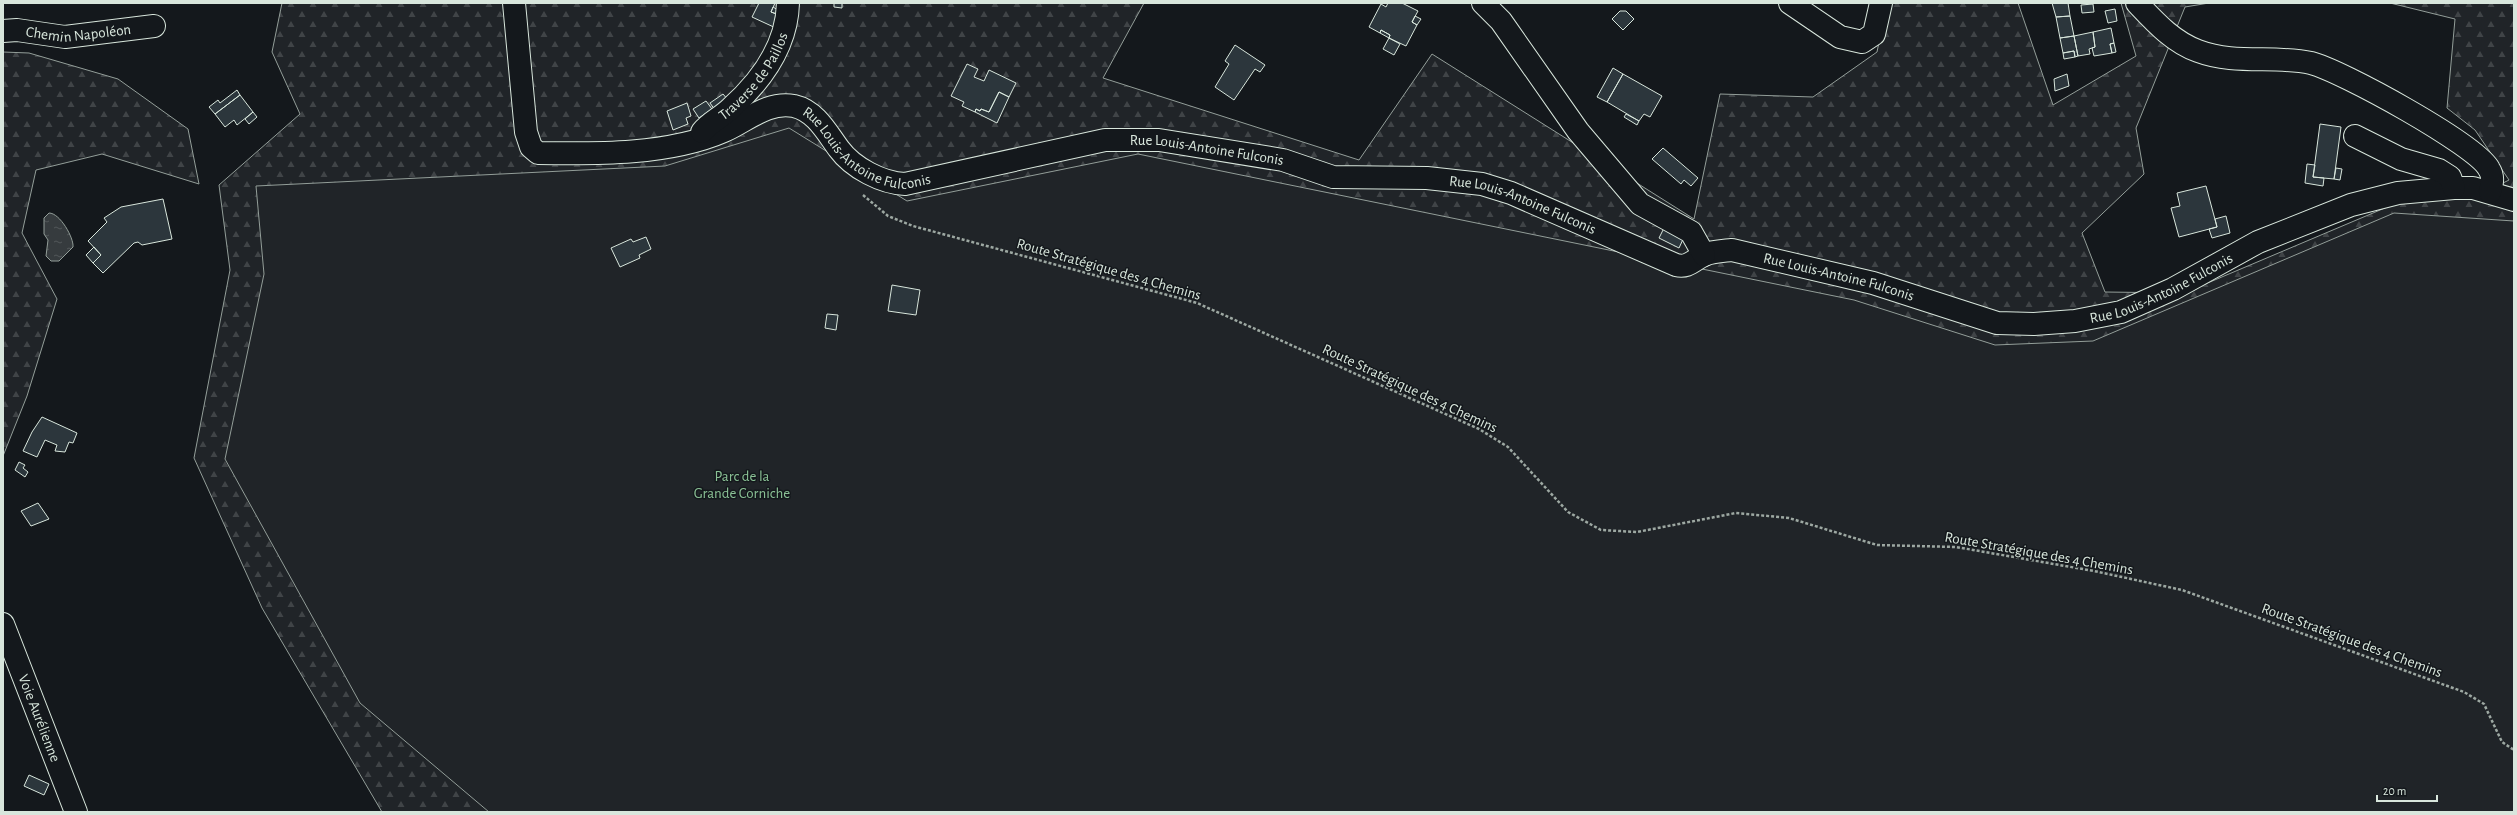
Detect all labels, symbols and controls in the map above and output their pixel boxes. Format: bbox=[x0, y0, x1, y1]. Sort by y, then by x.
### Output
street label: Chemin Napoléon bbox=[25, 22, 132, 45]
street label: Traverse de Paillos bbox=[716, 31, 791, 123]
street label: Rue Louis-Antoine Fulconis bbox=[800, 104, 932, 192]
street label: Rue Louis-Antoine Fulconis bbox=[1130, 133, 1285, 168]
street label: Rue Louis-Antoine Fulconis bbox=[1448, 173, 1598, 237]
street label: Route Stratégique des 4 Chemins bbox=[1015, 236, 1203, 303]
street label: Rue Louis-Antoine Fulconis bbox=[1762, 251, 1916, 304]
street label: Rue Louis-Antoine Fulconis bbox=[2089, 251, 2235, 326]
street label: Route Stratégique des 4 Chemins bbox=[1320, 341, 1500, 436]
park label: Parc de la Grande Corniche bbox=[694, 469, 790, 501]
street label: Route Stratégique des 4 Chemins bbox=[1944, 530, 2134, 577]
street label: Route Stratégique des 4 Chemins bbox=[2260, 601, 2444, 680]
street label: Voie Aurélienne bbox=[15, 673, 63, 764]
scale bar bbox=[2377, 777, 2437, 803]
text: 20 m bbox=[2383, 785, 2406, 797]

